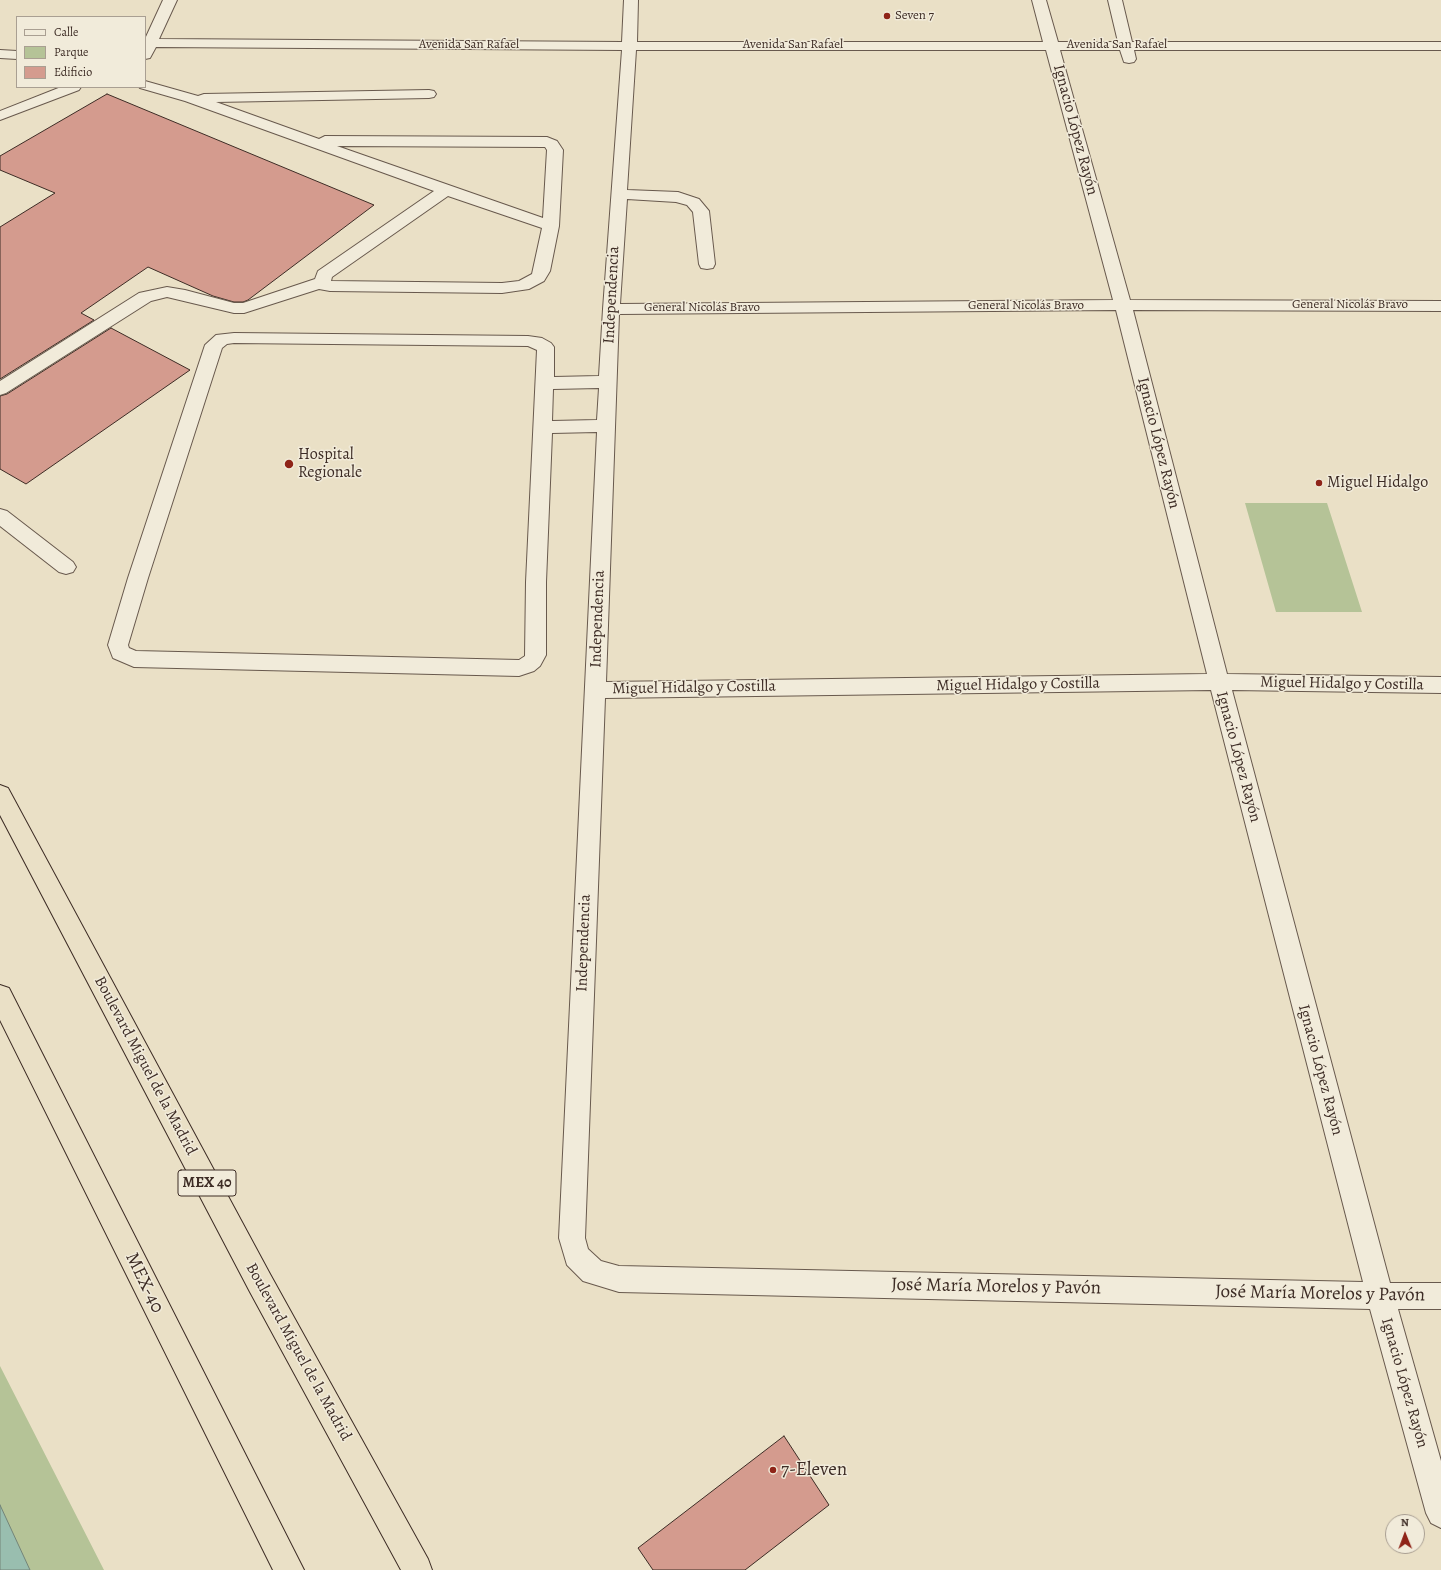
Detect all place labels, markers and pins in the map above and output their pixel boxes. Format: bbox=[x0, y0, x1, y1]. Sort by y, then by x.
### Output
place label: Seven 7 bbox=[895, 8, 934, 24]
marker: Seven 7 bbox=[882, 11, 892, 21]
place label: Hospital Regionale bbox=[298, 445, 362, 483]
marker: Hospital Regionale bbox=[283, 458, 295, 470]
place label: Miguel Hidalgo bbox=[1327, 473, 1428, 493]
marker: Miguel Hidalgo bbox=[1314, 478, 1324, 488]
place label: 7-Eleven bbox=[781, 1459, 847, 1481]
marker: 7-Eleven bbox=[768, 1465, 778, 1475]

